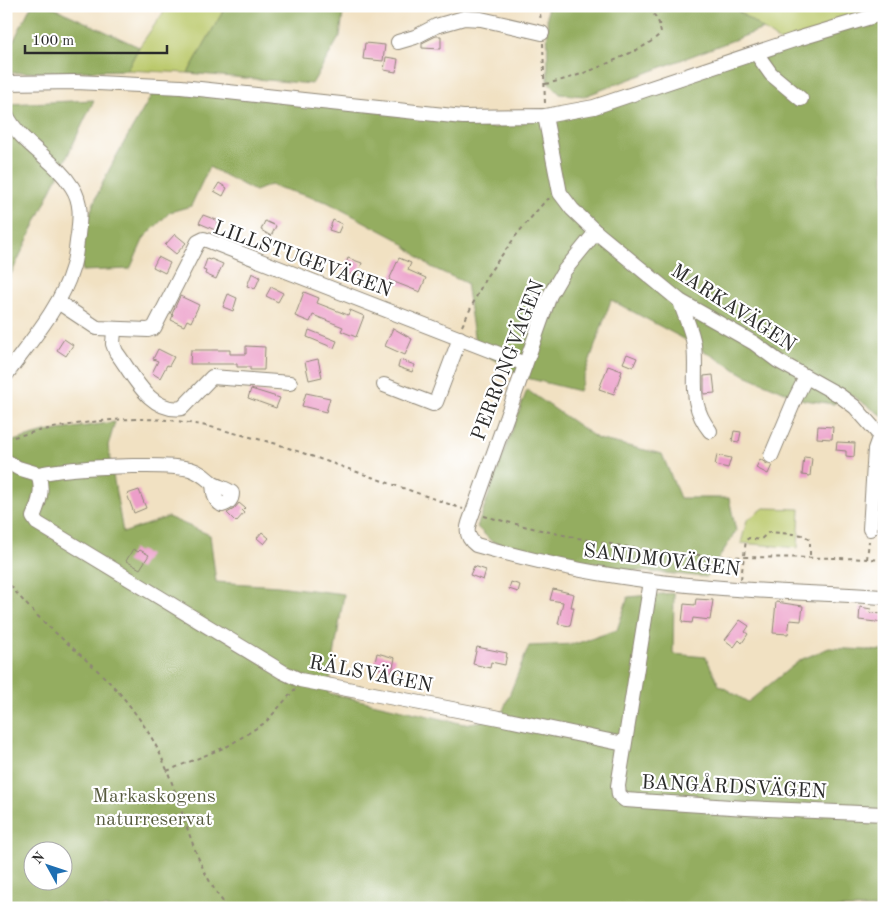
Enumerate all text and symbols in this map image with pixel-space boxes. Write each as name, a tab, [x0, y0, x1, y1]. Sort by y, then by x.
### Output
scale bar	[25, 22, 168, 54]
text: 100 m	[32, 34, 74, 49]
street label: LILLSTUGEVÄGEN	[210, 216, 395, 302]
street label: MARKAVÄGEN	[667, 259, 800, 356]
street label: PERRONGVÄGEN	[467, 277, 549, 444]
street label: SANDMOVÄGEN	[582, 539, 742, 581]
street label: RÄLSVÄGEN	[307, 651, 435, 697]
street label: BANGÅRDSVÄGEN	[641, 769, 827, 803]
park label: Markaskogens naturreservat	[92, 787, 216, 830]
north arrow	[22, 842, 72, 892]
text: N	[30, 849, 48, 867]

